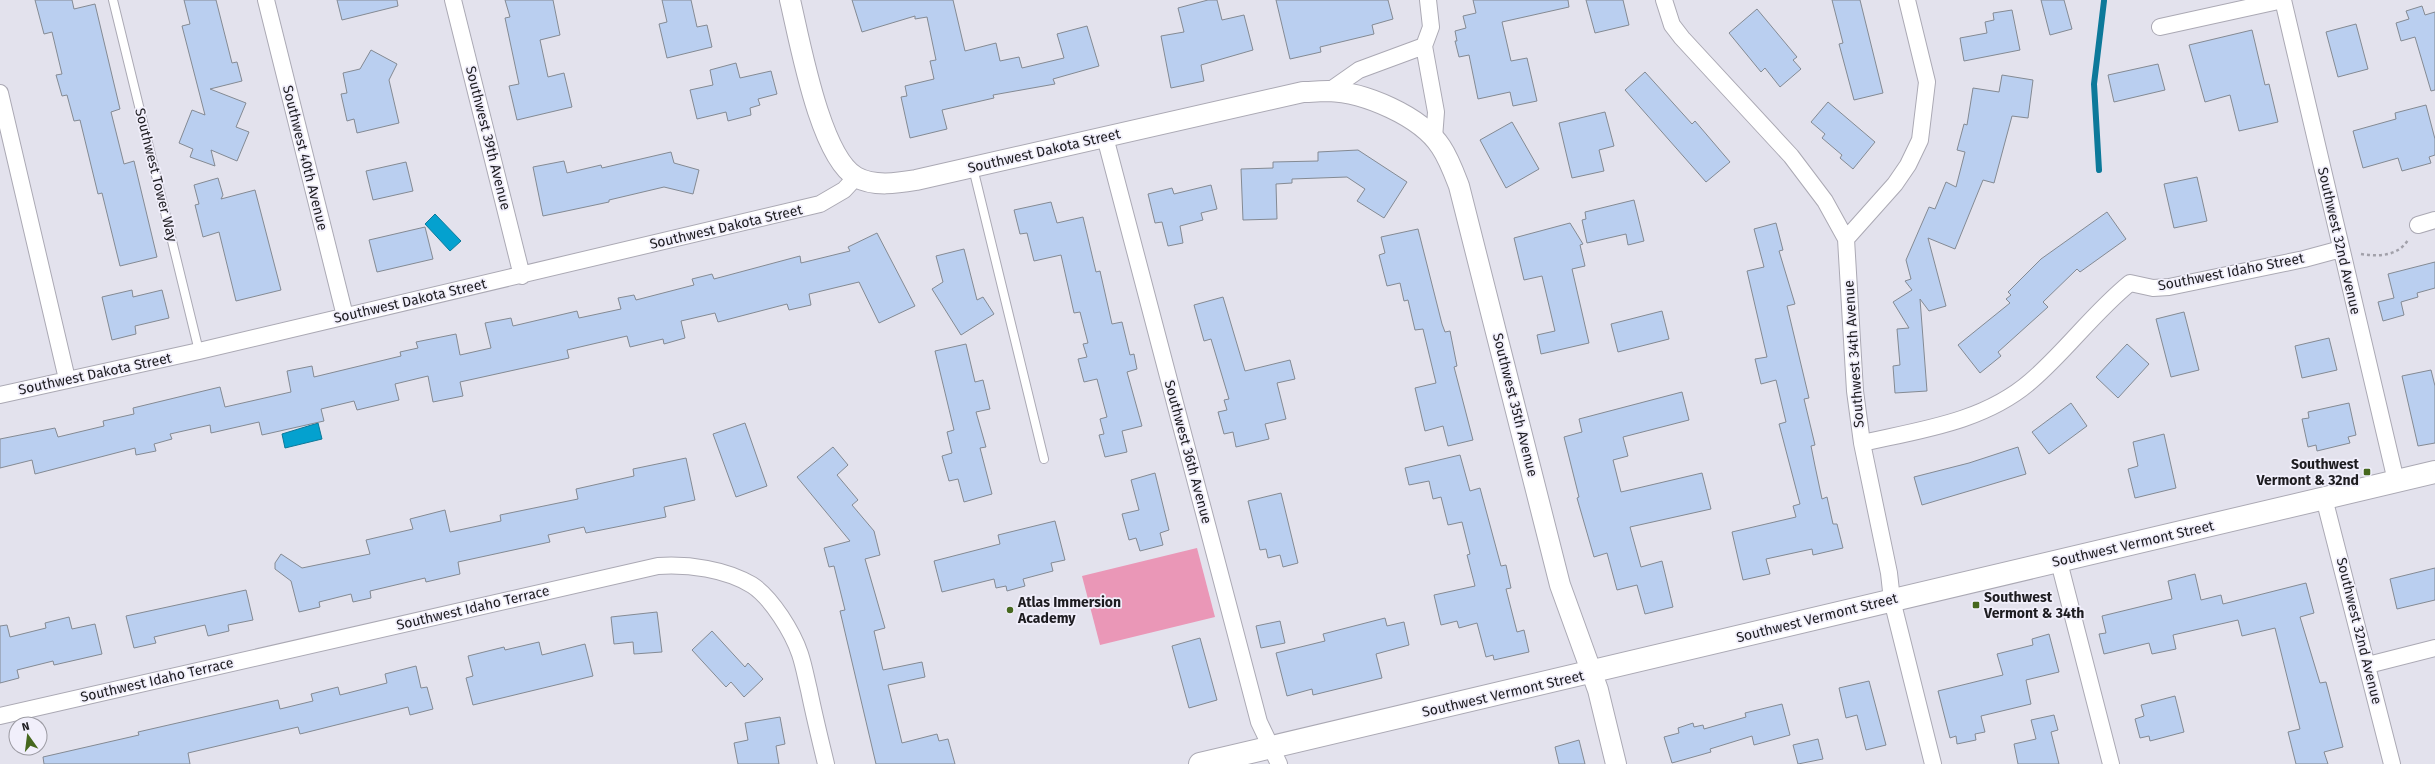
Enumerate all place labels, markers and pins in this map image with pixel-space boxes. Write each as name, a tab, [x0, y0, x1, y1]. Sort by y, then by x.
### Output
place label: Southwest Vermont & 32nd	[2255, 456, 2360, 489]
marker: Southwest Vermont & 32nd	[2362, 467, 2372, 477]
place label: Southwest Vermont & 34th	[1983, 589, 2084, 622]
place label: Atlas Immersion Academy	[1017, 594, 1121, 627]
marker: Southwest Vermont & 34th	[1971, 600, 1981, 610]
marker: Atlas Immersion Academy	[1005, 605, 1015, 615]

